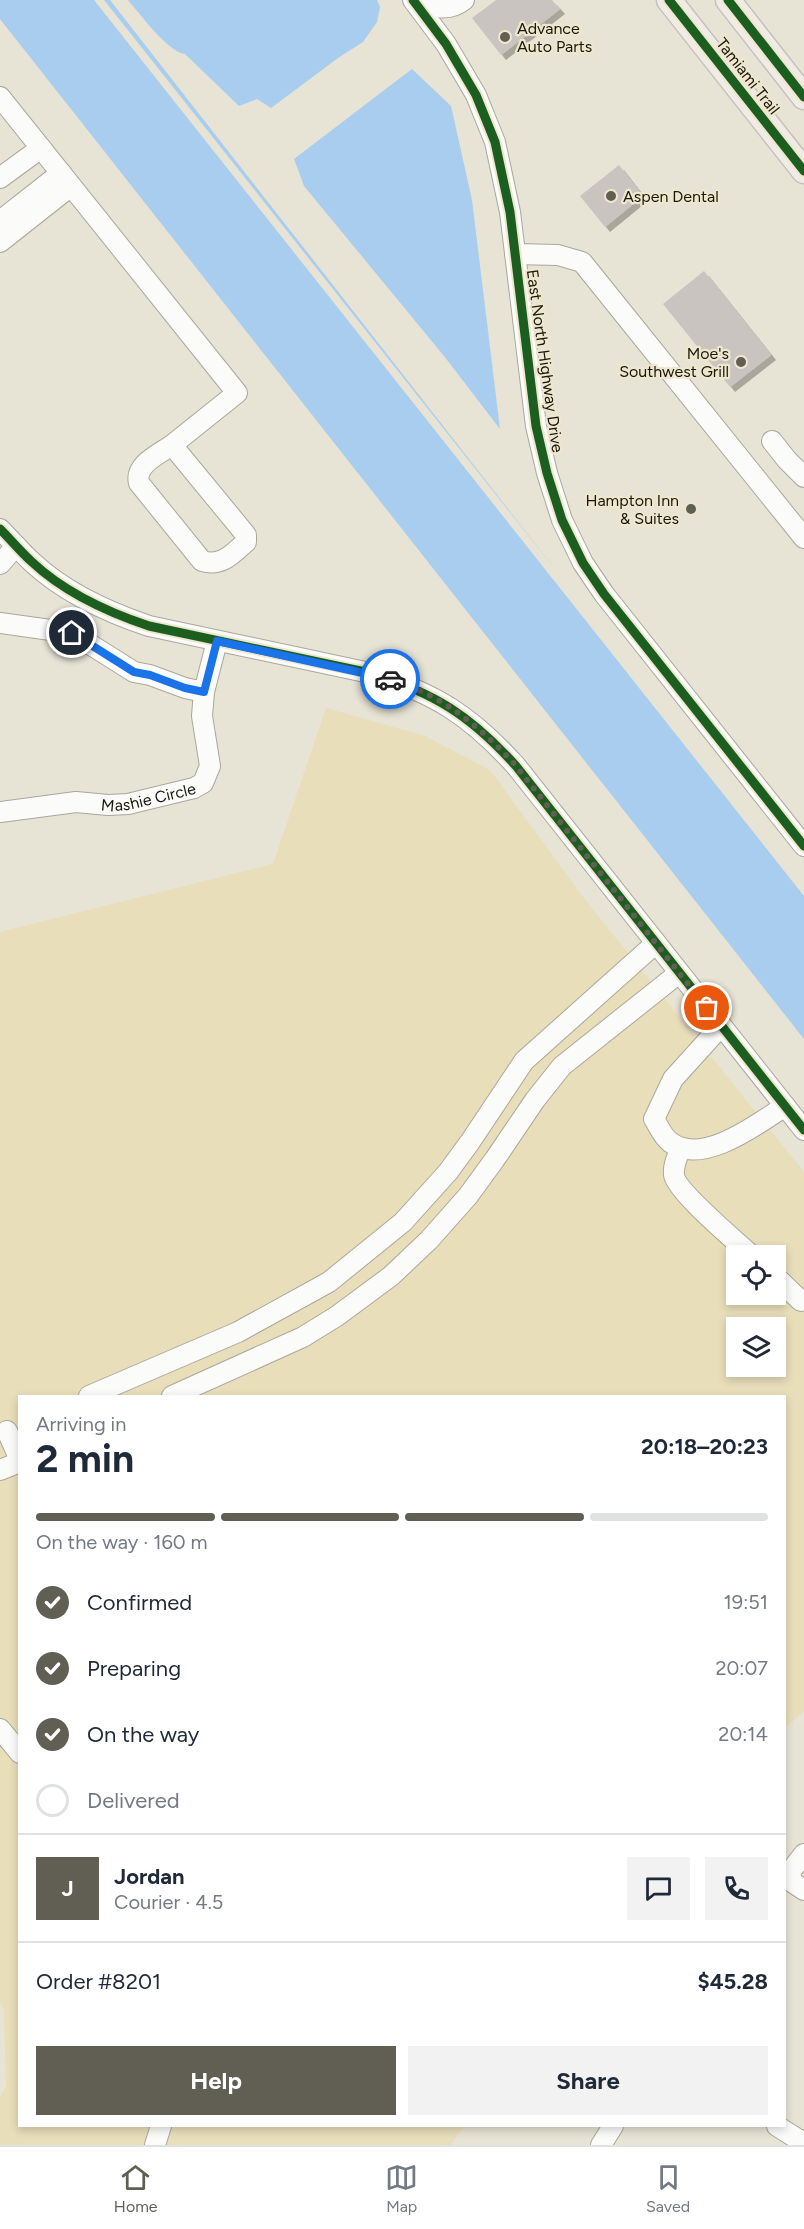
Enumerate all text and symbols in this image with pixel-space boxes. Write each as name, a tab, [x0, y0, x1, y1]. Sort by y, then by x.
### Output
place label: Advance Auto Parts	[517, 19, 592, 56]
marker: Advance Auto Parts	[498, 30, 512, 44]
street label: Tamiami Trail	[712, 34, 784, 118]
place label: Aspen Dental	[623, 187, 719, 206]
marker: Aspen Dental	[604, 189, 618, 203]
street label: East North Highway Drive	[523, 268, 567, 454]
place label: Moe's Southwest Grill	[619, 344, 729, 381]
marker: Moe's Southwest Grill	[734, 355, 748, 369]
place label: Hampton Inn & Suites	[585, 491, 679, 528]
marker: Hampton Inn & Suites	[684, 502, 698, 516]
pin	[46, 607, 97, 658]
icon: home	[55, 616, 88, 649]
courier	[360, 649, 420, 709]
icon: car	[374, 663, 407, 696]
street label: Mashie Circle	[100, 778, 198, 815]
pin	[681, 982, 732, 1033]
icon: bag	[690, 991, 723, 1024]
map controls	[726, 1245, 786, 1377]
button: locate	[726, 1245, 786, 1305]
button: layers	[726, 1317, 786, 1377]
text: Arriving in	[36, 1412, 126, 1436]
text: 20:18–20:23	[641, 1433, 768, 1460]
text: 2 min	[36, 1435, 134, 1482]
text: On the way · 160 m	[36, 1530, 208, 1554]
icon: check	[36, 1586, 69, 1619]
text: Confirmed	[87, 1589, 192, 1616]
text: 19:51	[724, 1590, 768, 1614]
icon: check	[36, 1652, 69, 1685]
text: Preparing	[87, 1655, 181, 1682]
text: 20:07	[715, 1656, 768, 1680]
icon: check	[36, 1718, 69, 1751]
text: On the way	[87, 1721, 199, 1748]
text: 20:14	[718, 1722, 768, 1746]
text: Delivered	[87, 1787, 180, 1814]
button: chat	[627, 1857, 690, 1920]
button: phone	[705, 1857, 768, 1920]
text: Jordan	[114, 1863, 185, 1890]
text: J	[61, 1875, 74, 1902]
text: Courier · 4.5	[114, 1890, 223, 1914]
text: Order #8201	[36, 1968, 161, 1995]
text: $45.28	[697, 1968, 768, 1995]
button: Help	[36, 2046, 396, 2115]
button: Share	[408, 2046, 768, 2115]
tab: Home	[114, 2161, 158, 2216]
tab: Map	[385, 2161, 418, 2216]
tab: Saved	[646, 2161, 690, 2216]

